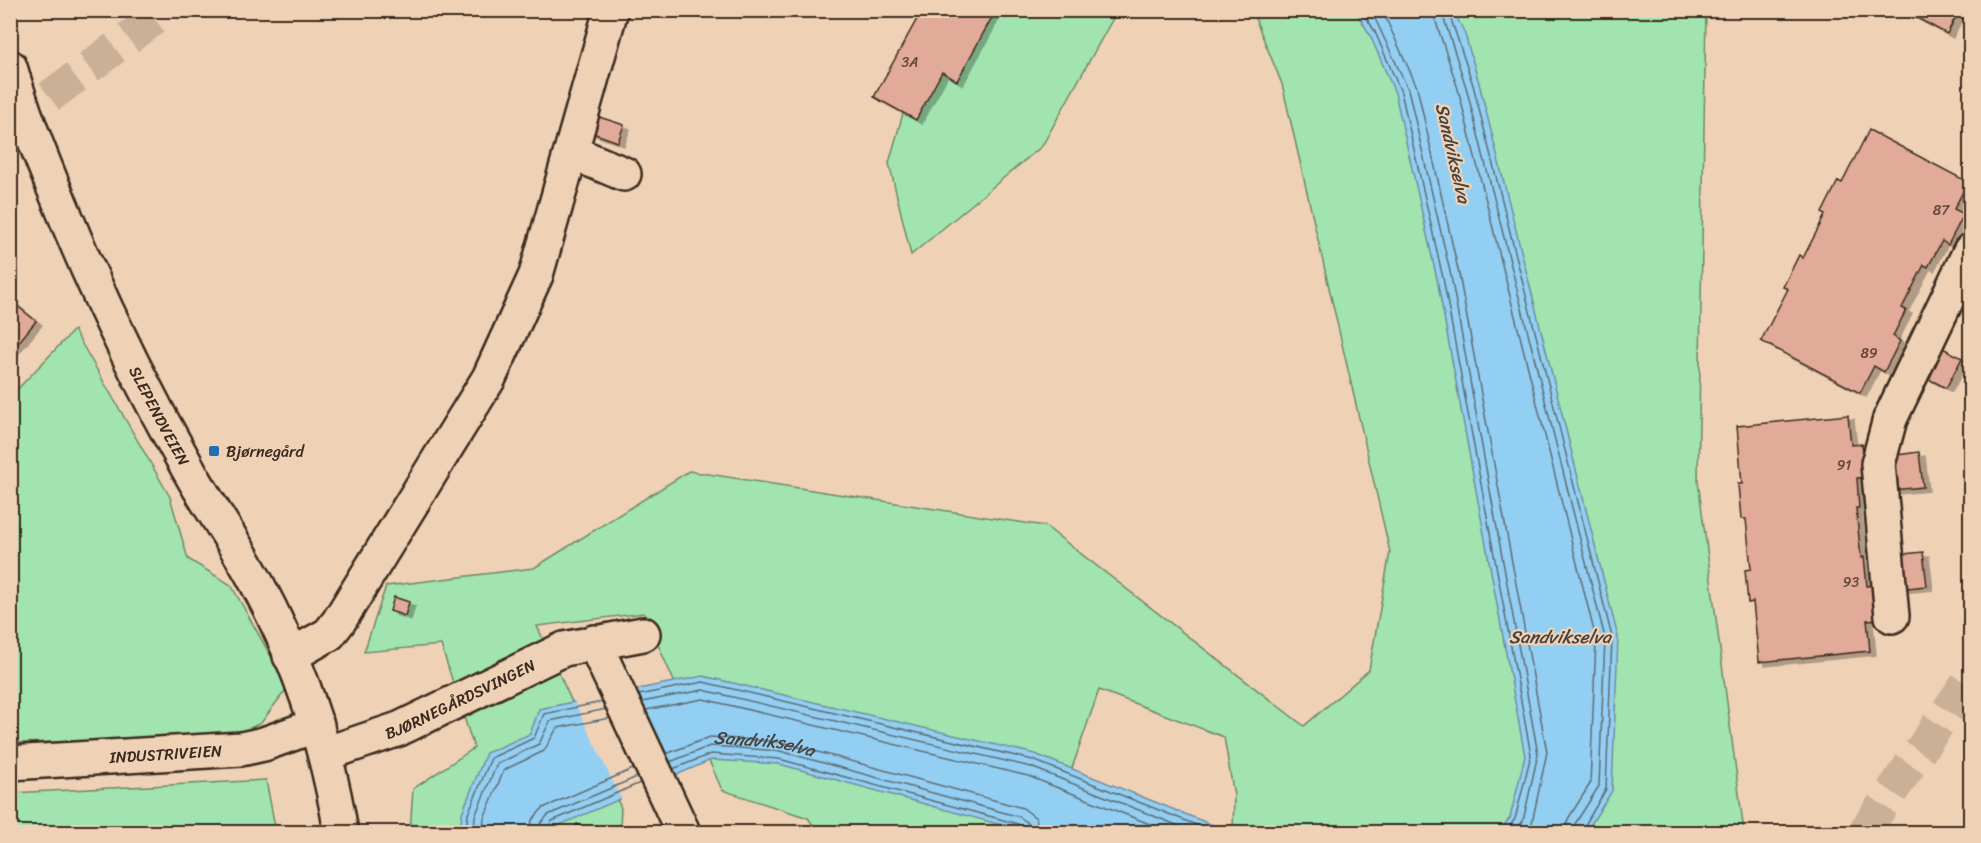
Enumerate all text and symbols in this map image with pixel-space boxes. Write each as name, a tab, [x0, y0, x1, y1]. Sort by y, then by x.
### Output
house number: 3A	[902, 50, 918, 75]
water label: Sandvikselva	[1426, 100, 1480, 208]
house number: 87	[1933, 198, 1950, 223]
house number: 89	[1860, 341, 1878, 366]
street label: SLEPENDVEIEN	[121, 361, 198, 471]
place label: Bjørnegård	[226, 437, 306, 466]
marker: Bjørnegård	[207, 444, 221, 458]
house number: 91	[1837, 453, 1851, 478]
house number: 93	[1843, 570, 1859, 595]
water label: Sandvikselva	[1509, 621, 1613, 653]
street label: BJØRNEGÅRDSVINGEN	[381, 651, 541, 748]
water label: Sandvikselva	[713, 721, 821, 767]
street label: INDUSTRIVEIEN	[108, 736, 223, 772]

